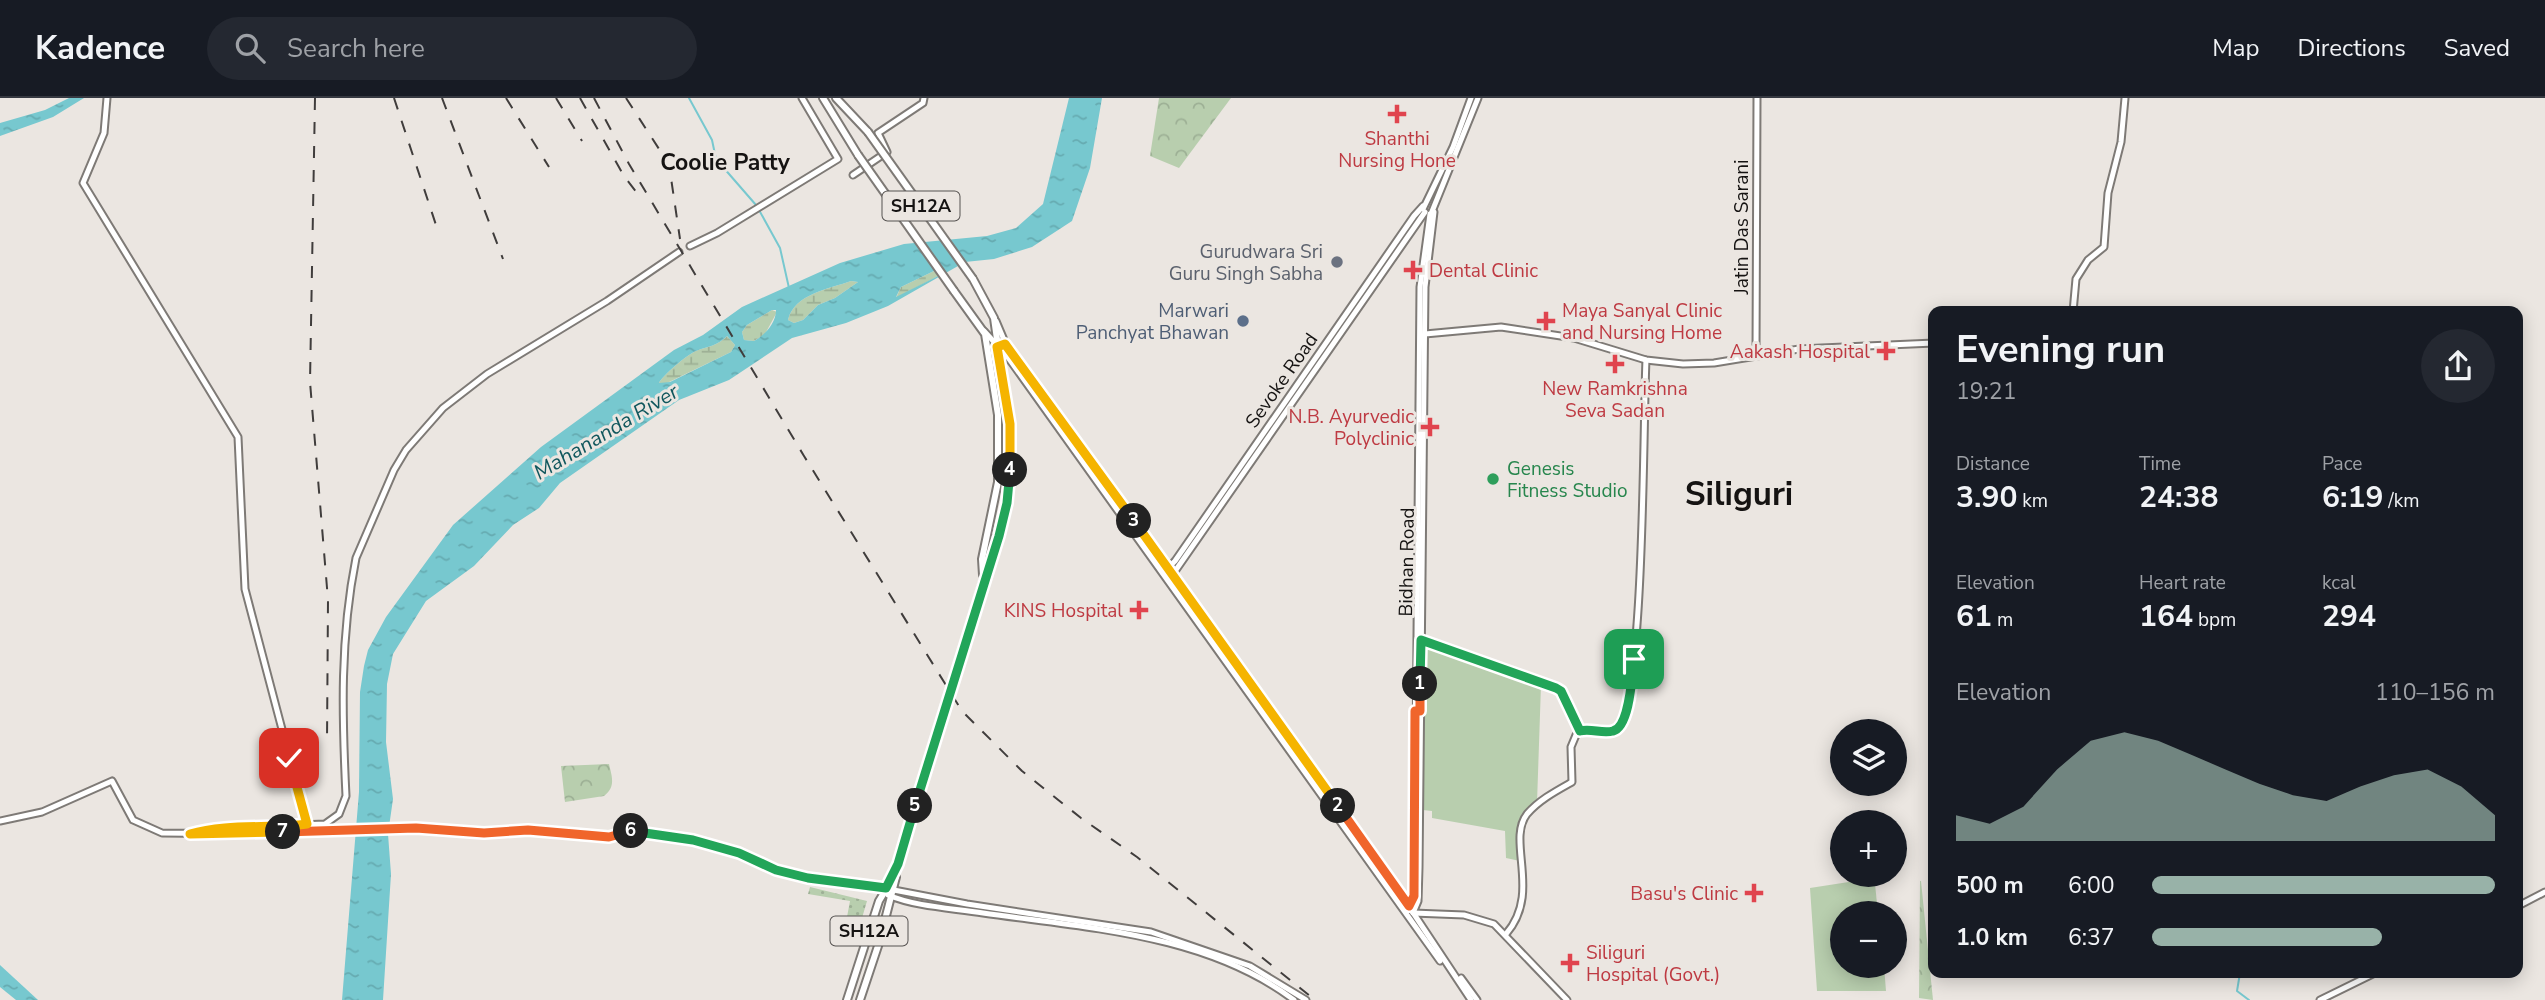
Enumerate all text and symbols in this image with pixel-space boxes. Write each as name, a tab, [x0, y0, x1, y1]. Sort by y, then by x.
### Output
search box	[207, 17, 697, 80]
text: Kadence	[35, 26, 165, 71]
icon: search	[231, 29, 269, 67]
text: Search here	[287, 31, 425, 66]
text: Map	[2212, 32, 2259, 64]
text: Directions	[2297, 32, 2406, 64]
text: Saved	[2444, 32, 2510, 64]
marker: Shanthi Nursing Hone	[1387, 104, 1407, 124]
place label: Shanthi Nursing Hone	[1338, 126, 1456, 174]
district label: Coolie Patty	[660, 147, 791, 178]
street label: Jatin Das Sarani	[1729, 160, 1755, 295]
road number: SH12A	[883, 192, 960, 220]
place label: Gurudwara Sri Guru Singh Sabha	[1169, 239, 1323, 287]
marker: Gurudwara Sri Guru Singh Sabha	[1329, 254, 1345, 270]
place label: Dental Clinic	[1429, 258, 1538, 284]
marker: Dental Clinic	[1403, 260, 1423, 280]
place label: Marwari Panchyat Bhawan	[1076, 298, 1229, 346]
place label: Maya Sanyal Clinic and Nursing Home	[1562, 298, 1722, 346]
marker: Maya Sanyal Clinic and Nursing Home	[1536, 311, 1556, 331]
marker: Marwari Panchyat Bhawan	[1235, 313, 1251, 329]
text: Evening run	[1956, 324, 2165, 375]
street label: Sevoke Road	[1240, 328, 1324, 433]
button: share	[2421, 329, 2495, 403]
place label: Aakash Hospital	[1730, 339, 1870, 365]
marker: Aakash Hospital	[1876, 341, 1896, 361]
marker: New Ramkrishna Seva Sadan	[1605, 354, 1625, 374]
place label: New Ramkrishna Seva Sadan	[1542, 376, 1688, 424]
text: 19:21	[1956, 376, 2016, 407]
water label: Mahananda River	[528, 377, 684, 486]
place label: N.B. Ayurvedic Polyclinic	[1289, 404, 1414, 452]
marker: N.B. Ayurvedic Polyclinic	[1420, 417, 1440, 437]
text: Distance	[1956, 451, 2030, 477]
text: Time	[2139, 451, 2181, 477]
text: Pace	[2322, 451, 2362, 477]
pin: 4	[992, 452, 1028, 488]
text: 4	[1004, 456, 1015, 482]
place label: Genesis Fitness Studio	[1507, 456, 1628, 504]
marker: Genesis Fitness Studio	[1485, 471, 1501, 487]
district label: Siliguri	[1685, 472, 1793, 517]
text: 3.90	[1956, 477, 2017, 518]
text: 24:38	[2139, 477, 2218, 518]
text: 6:19	[2322, 477, 2383, 518]
text: km	[2017, 488, 2048, 514]
text: /km	[2383, 488, 2419, 514]
pin: 3	[1116, 504, 1152, 538]
text: 3	[1128, 507, 1139, 533]
street label: Bidhan Road	[1393, 507, 1421, 617]
text: Elevation	[1956, 570, 2035, 596]
text: Heart rate	[2139, 570, 2226, 596]
text: kcal	[2322, 570, 2356, 596]
text: 61	[1956, 596, 1992, 637]
text: 164	[2139, 596, 2193, 637]
text: 294	[2322, 596, 2376, 637]
place label: KINS Hospital	[1004, 598, 1123, 624]
marker: KINS Hospital	[1129, 600, 1149, 620]
text: m	[1992, 607, 2013, 633]
text: bpm	[2193, 607, 2236, 633]
pin	[1604, 629, 1664, 689]
icon: arrive	[1615, 640, 1653, 678]
pin: 1	[1402, 666, 1438, 702]
text: 1	[1414, 670, 1425, 696]
text: Elevation	[1956, 677, 2051, 708]
text: 110–156 m	[2375, 677, 2495, 708]
map controls	[1830, 719, 1907, 978]
button: layers	[1830, 719, 1907, 796]
pin	[259, 728, 319, 788]
icon: check	[270, 739, 308, 777]
pin: 5	[898, 788, 932, 824]
pin: 2	[1320, 788, 1356, 824]
text: 5	[909, 792, 920, 818]
text: 2	[1332, 792, 1343, 818]
button: +	[1830, 810, 1907, 887]
pin: 7	[266, 814, 300, 850]
pin: 6	[614, 814, 648, 848]
text: 6	[625, 817, 636, 843]
text: 7	[277, 818, 288, 844]
text: 500 m	[1956, 870, 2024, 901]
text: 6:00	[2068, 870, 2115, 901]
place label: Basu's Clinic	[1630, 881, 1738, 907]
marker: Basu's Clinic	[1744, 883, 1764, 903]
button: −	[1830, 901, 1907, 978]
road number: SH12A	[830, 916, 908, 946]
text: 1.0 km	[1956, 922, 2028, 953]
text: 6:37	[2068, 922, 2115, 953]
place label: Siliguri Hospital (Govt.)	[1586, 940, 1720, 988]
marker: Siliguri Hospital (Govt.)	[1560, 953, 1580, 973]

